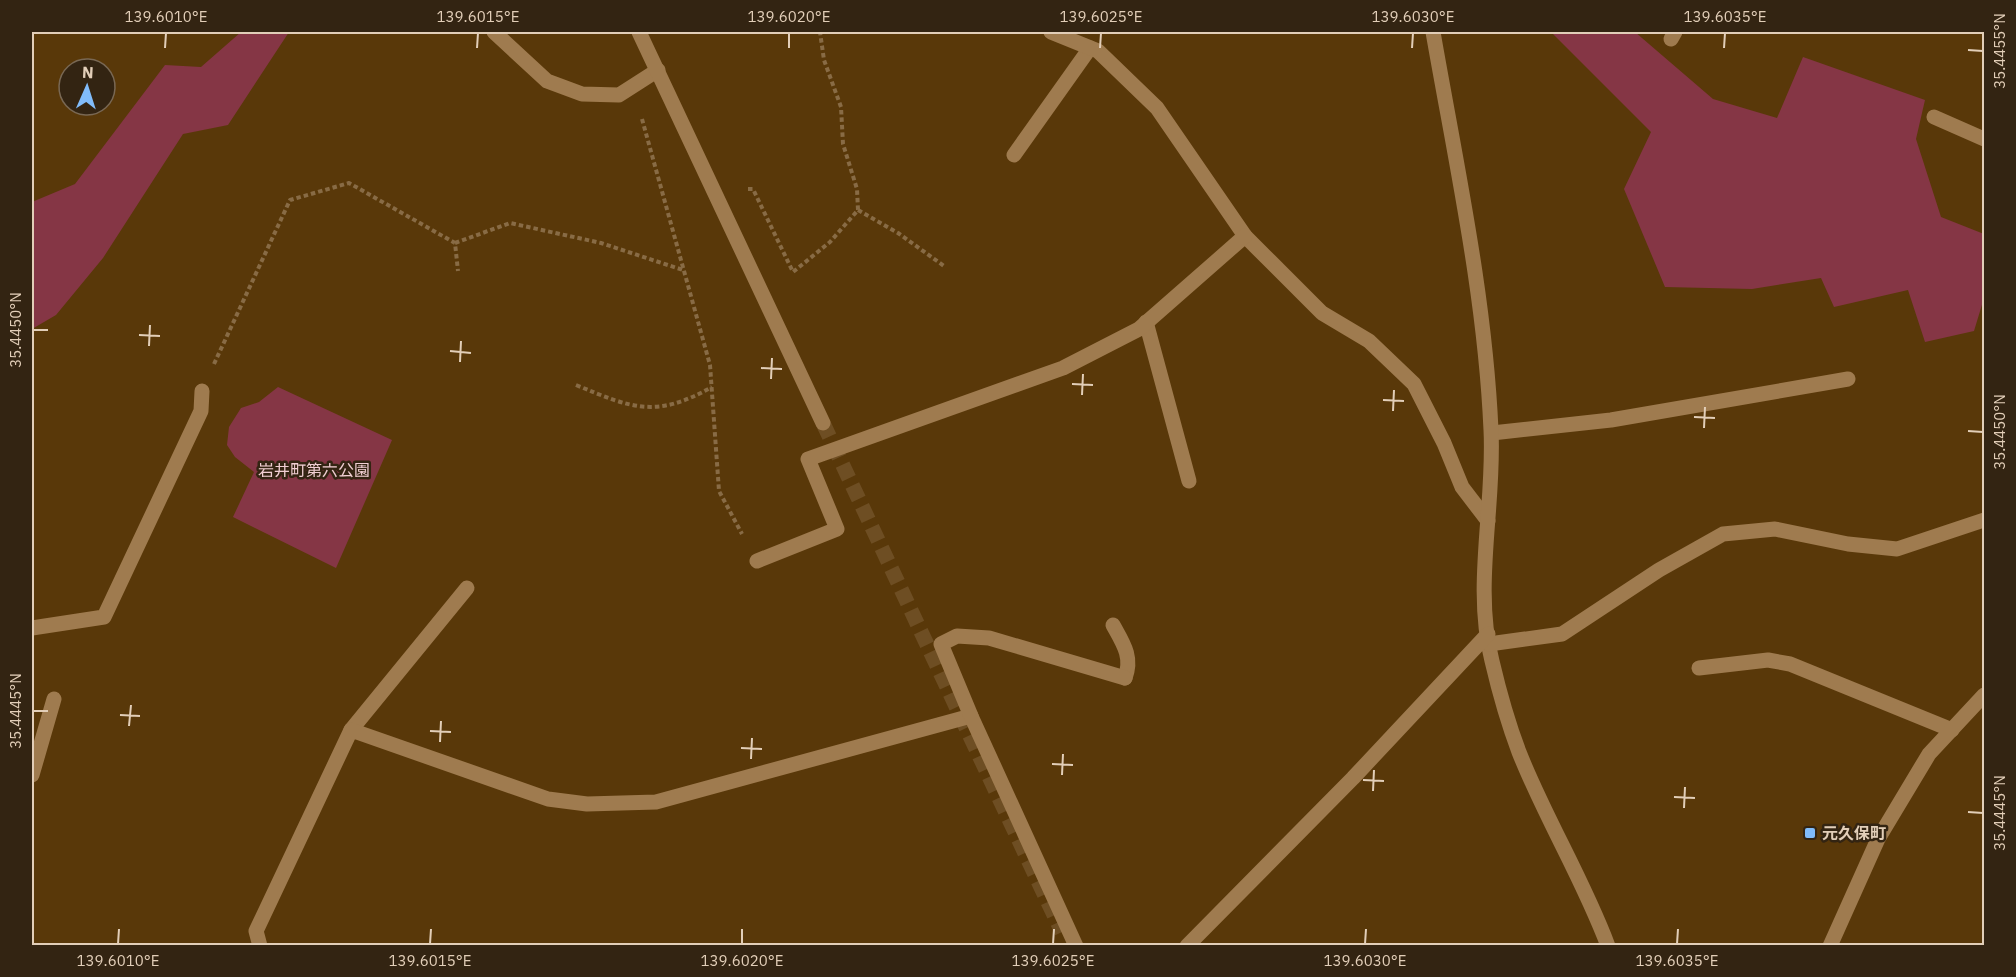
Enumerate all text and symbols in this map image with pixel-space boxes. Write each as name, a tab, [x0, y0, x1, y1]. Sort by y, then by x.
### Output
text: 139.6010°E	[125, 7, 207, 26]
text: 139.6015°E	[437, 7, 519, 26]
text: 139.6020°E	[748, 7, 830, 26]
text: 139.6025°E	[1060, 7, 1142, 26]
text: 139.6030°E	[1372, 7, 1454, 26]
text: 139.6035°E	[1684, 7, 1766, 26]
text: 35.4455°N	[1990, 13, 2009, 89]
north arrow	[57, 57, 117, 117]
text: N	[81, 62, 94, 82]
text: 35.4450°N	[6, 292, 25, 368]
text: 35.4450°N	[1990, 394, 2009, 470]
park label: 岩井町第六公園	[258, 460, 370, 480]
text: 35.4445°N	[6, 673, 25, 749]
text: 35.4445°N	[1990, 775, 2009, 851]
place label: 元久保町	[1822, 823, 1886, 843]
marker: 元久保町	[1803, 826, 1817, 840]
text: 139.6010°E	[77, 951, 159, 970]
text: 139.6015°E	[389, 951, 471, 970]
text: 139.6020°E	[701, 951, 783, 970]
text: 139.6025°E	[1012, 951, 1094, 970]
text: 139.6030°E	[1324, 951, 1406, 970]
text: 139.6035°E	[1636, 951, 1718, 970]

